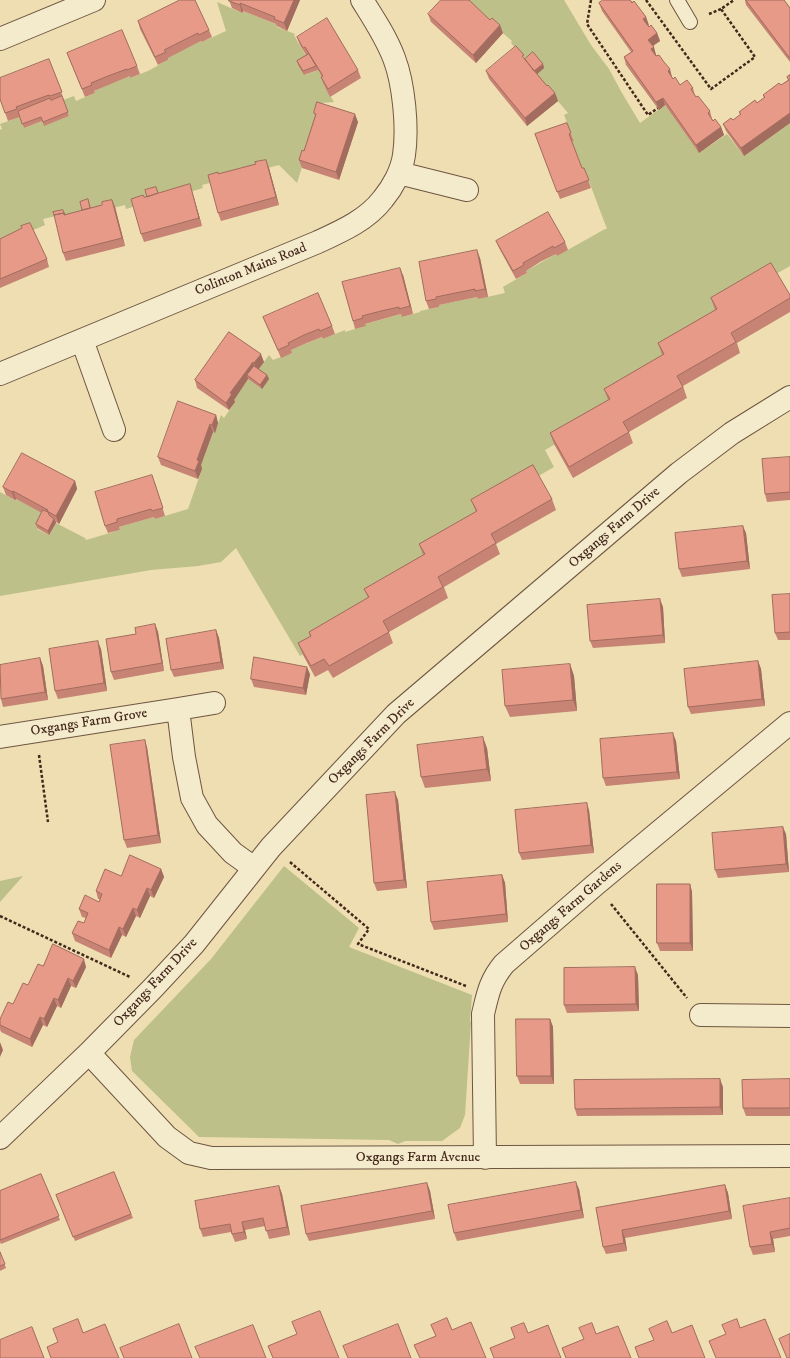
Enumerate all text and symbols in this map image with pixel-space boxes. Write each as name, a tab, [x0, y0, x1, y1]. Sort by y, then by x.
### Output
street label: Colinton Mains Road	[193, 240, 309, 300]
street label: Oxgangs Farm Drive	[566, 484, 664, 572]
street label: Oxgangs Farm Drive	[325, 695, 419, 789]
street label: Oxgangs Farm Grove	[29, 705, 149, 741]
street label: Oxgangs Farm Gardens	[516, 858, 626, 956]
street label: Oxgangs Farm Drive	[111, 935, 201, 1031]
street label: Oxgangs Farm Avenue	[356, 1150, 480, 1166]

